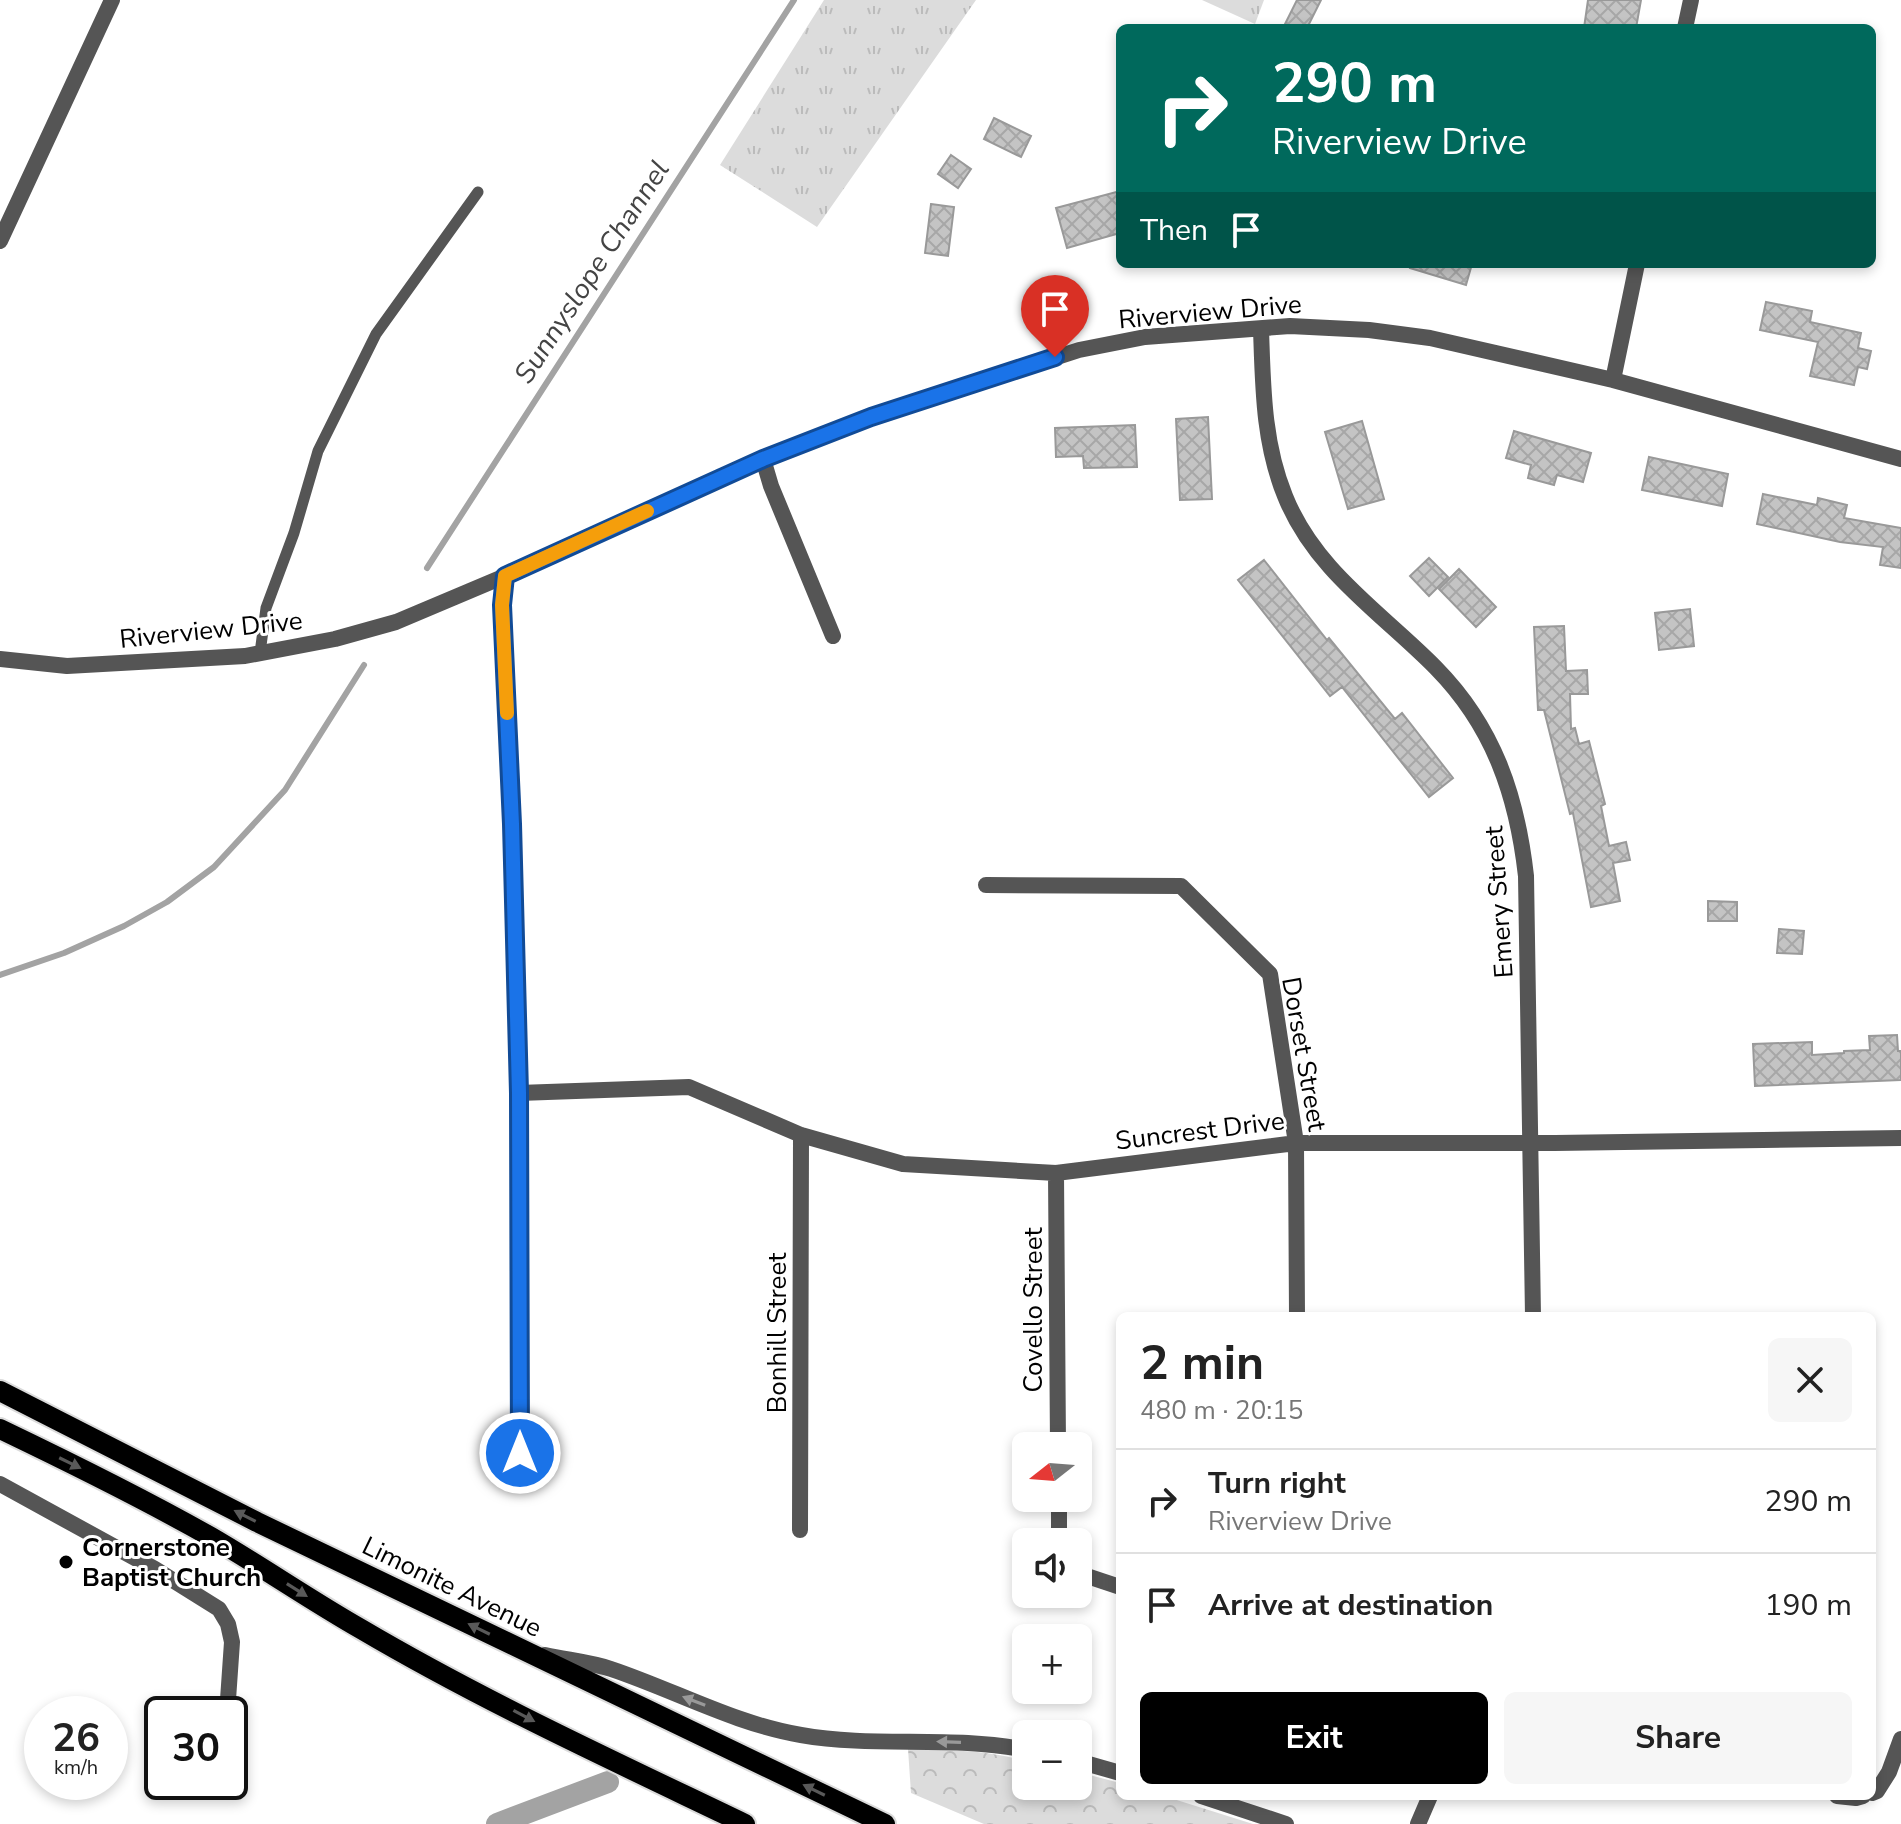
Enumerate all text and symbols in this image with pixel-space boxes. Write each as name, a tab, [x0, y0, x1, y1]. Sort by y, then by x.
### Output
text: 290 m	[1272, 45, 1437, 122]
icon: right	[1140, 56, 1244, 160]
text: Riverview Drive	[1272, 118, 1527, 167]
water label: Sunnyslope Channel	[506, 153, 678, 391]
icon: arrive	[1224, 208, 1268, 252]
text: Then	[1140, 210, 1208, 251]
pin	[1021, 275, 1089, 357]
icon: arrive	[1033, 287, 1077, 331]
street label: Riverview Drive	[1117, 287, 1303, 337]
street label: Riverview Drive	[118, 603, 304, 657]
street label: Emery Street	[1476, 824, 1522, 979]
street label: Dorset Street	[1273, 974, 1335, 1135]
street label: Suncrest Drive	[1113, 1103, 1287, 1159]
street label: Covello Street	[1016, 1226, 1051, 1393]
street label: Bonhill Street	[760, 1252, 795, 1413]
text: 2 min	[1140, 1330, 1264, 1396]
button: close	[1768, 1338, 1852, 1422]
text: 480 m · 20:15	[1140, 1393, 1303, 1428]
position arrow	[478, 1411, 562, 1495]
north arrow	[1012, 1432, 1092, 1512]
map controls	[1012, 1432, 1092, 1800]
one-way arrow	[59, 1456, 82, 1470]
text: Turn right	[1208, 1463, 1346, 1504]
icon: right	[1140, 1479, 1184, 1523]
text: 290 m	[1765, 1481, 1852, 1522]
text: Riverview Drive	[1208, 1504, 1392, 1539]
one-way arrow	[234, 1509, 257, 1522]
street label: Limonite Avenue	[356, 1528, 548, 1646]
button: sound	[1012, 1528, 1092, 1608]
place label: Cornerstone Baptist Church	[82, 1530, 261, 1595]
marker: Cornerstone Baptist Church	[57, 1553, 75, 1571]
one-way arrow	[286, 1583, 308, 1597]
icon: arrive	[1140, 1583, 1184, 1627]
text: Arrive at destination	[1208, 1585, 1493, 1626]
text: 190 m	[1765, 1585, 1852, 1626]
one-way arrow	[468, 1622, 491, 1636]
button: +	[1012, 1624, 1092, 1704]
button: Exit	[1140, 1692, 1488, 1784]
button: Share	[1504, 1692, 1852, 1784]
one-way arrow	[682, 1694, 706, 1707]
speed limit sign: 30	[144, 1696, 248, 1800]
one-way arrow	[512, 1710, 535, 1723]
text: 26	[52, 1711, 100, 1765]
button: −	[1012, 1720, 1092, 1800]
one-way arrow	[936, 1735, 961, 1748]
text: km/h	[54, 1754, 98, 1781]
one-way arrow	[803, 1783, 826, 1797]

